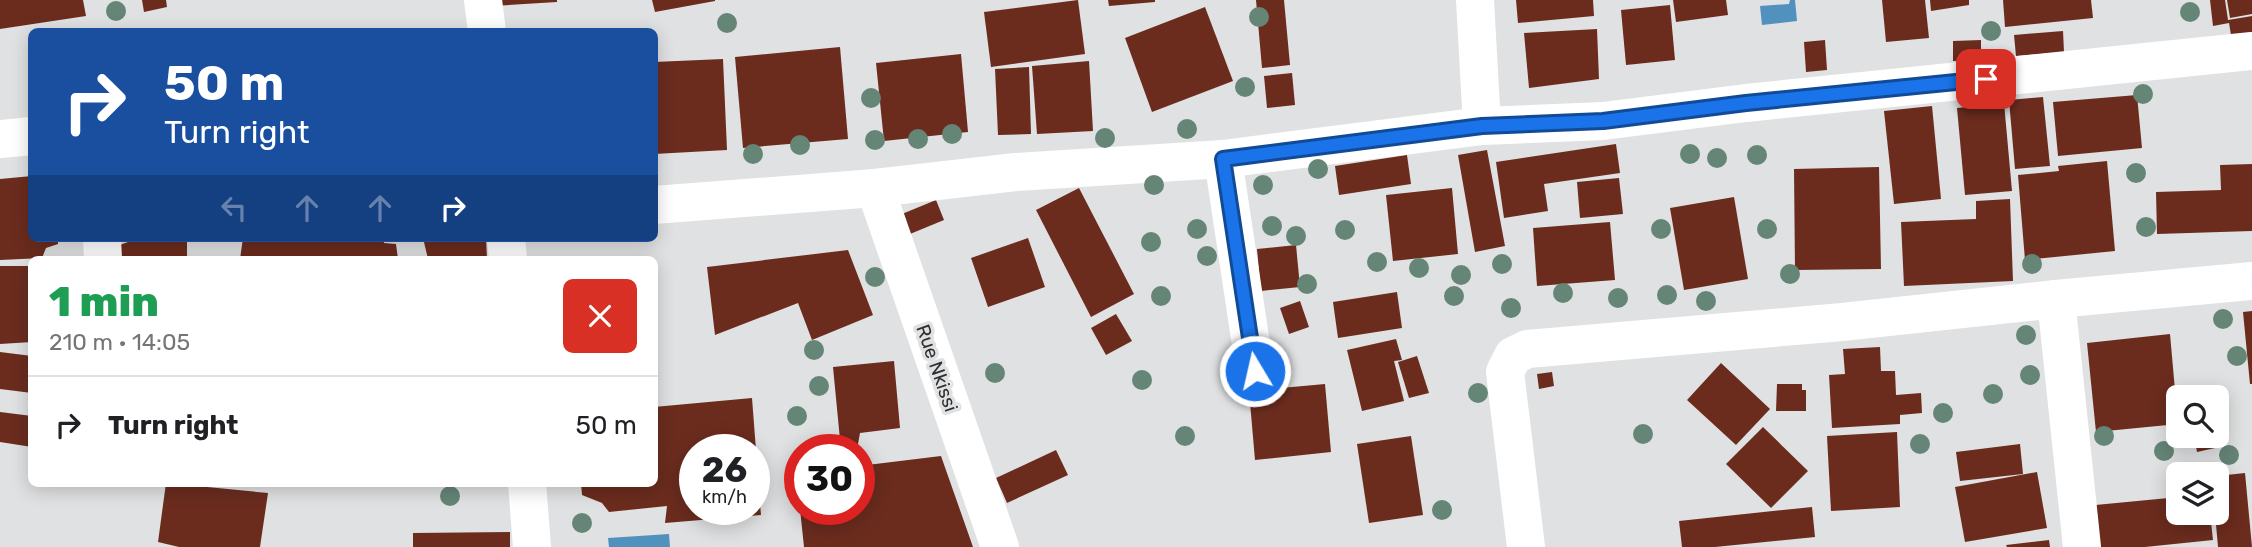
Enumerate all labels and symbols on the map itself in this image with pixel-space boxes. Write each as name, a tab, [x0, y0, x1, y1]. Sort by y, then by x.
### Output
pin	[1956, 49, 2016, 109]
street label: Rue Nkissi	[911, 321, 963, 415]
position arrow	[1218, 334, 1292, 408]
speed limit sign: 30	[784, 434, 875, 525]

